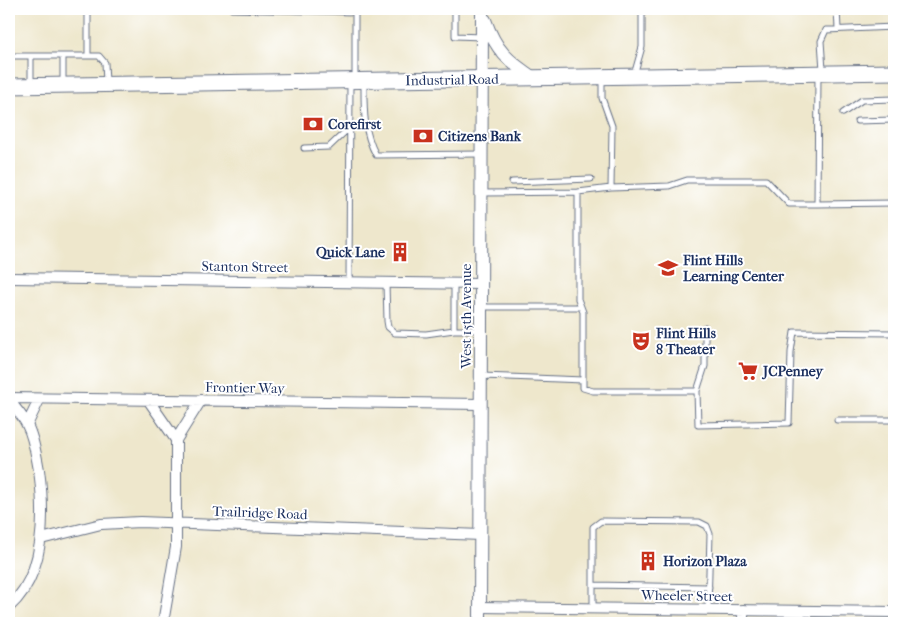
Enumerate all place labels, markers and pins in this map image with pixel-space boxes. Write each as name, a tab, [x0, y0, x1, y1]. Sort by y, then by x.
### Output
bank icon: Corefirst	[302, 113, 324, 135]
place label: Corefirst	[328, 116, 382, 133]
bank icon: Citizens Bank	[412, 125, 434, 147]
place label: Citizens Bank	[438, 128, 522, 145]
building icon: Quick Lane	[389, 241, 411, 263]
place label: Quick Lane	[316, 244, 385, 261]
place label: Flint Hills Learning Center	[682, 252, 785, 285]
school or university icon: Flint Hills Learning Center	[657, 257, 679, 279]
place label: Flint Hills 8 Theater	[655, 325, 717, 358]
theatre icon: Flint Hills 8 Theater	[630, 330, 652, 352]
supermarket icon: JCPenney	[737, 360, 759, 382]
place label: JCPenney	[761, 363, 825, 380]
building icon: Horizon Plaza	[637, 550, 659, 572]
place label: Horizon Plaza	[663, 553, 747, 570]

